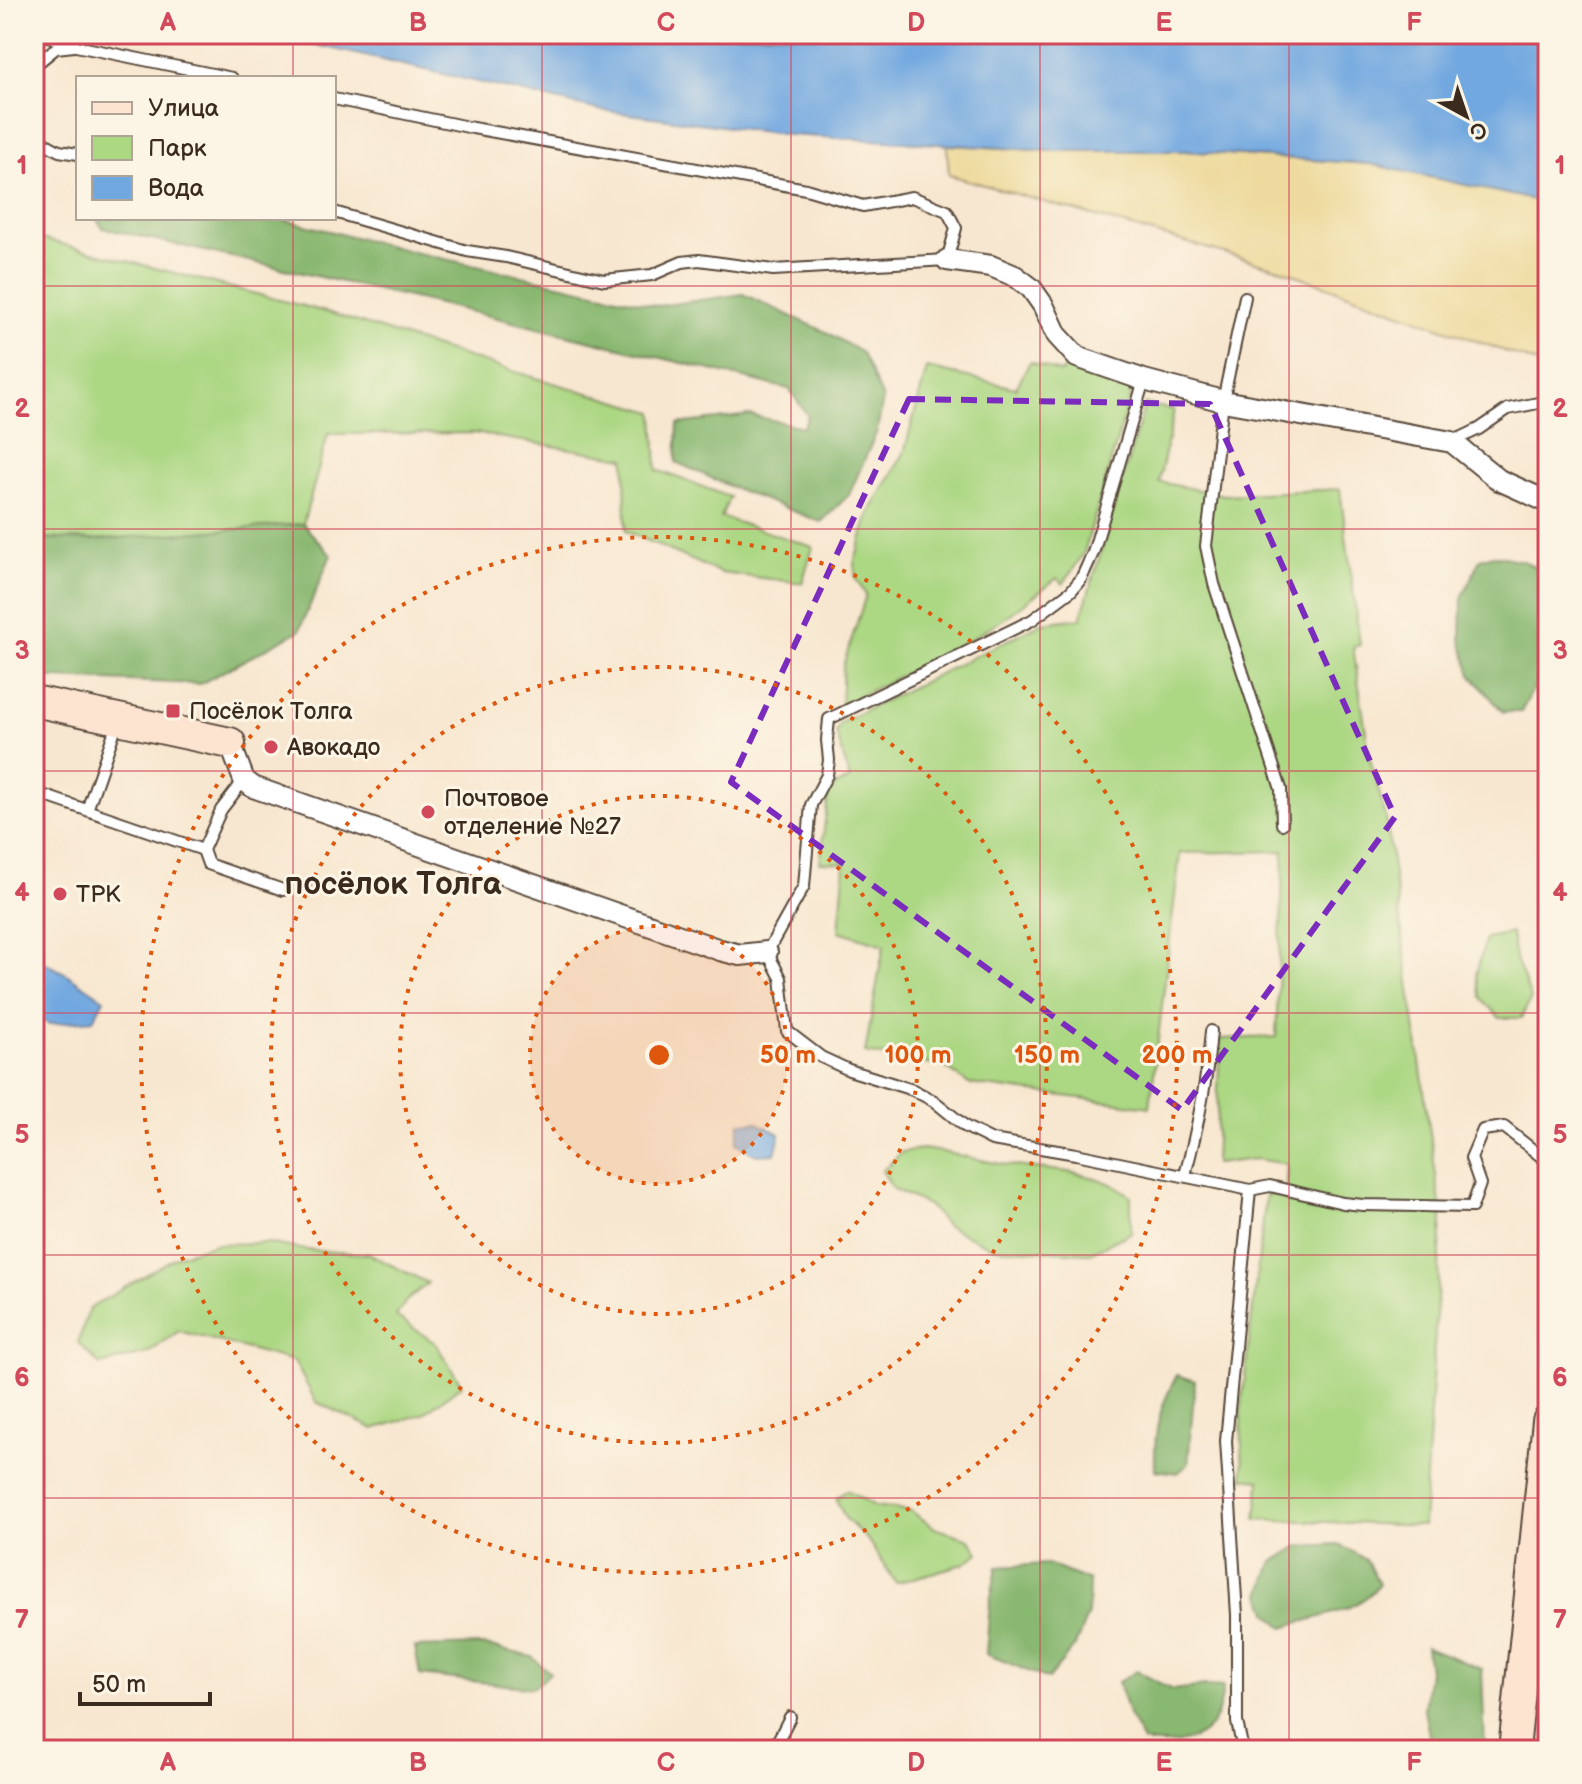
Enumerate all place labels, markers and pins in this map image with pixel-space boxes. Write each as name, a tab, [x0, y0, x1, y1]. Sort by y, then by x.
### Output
place label: Посёлок Толга	[189, 697, 353, 726]
marker: Посёлок Толга	[164, 702, 182, 720]
place label: Авокадо	[286, 733, 380, 762]
marker: Авокадо	[262, 738, 280, 756]
place label: Почтовое отделение №27	[444, 784, 621, 841]
marker: Почтовое отделение №27	[419, 803, 437, 821]
place label: ТРК	[76, 880, 121, 909]
marker: ТРК	[51, 885, 69, 903]
centre of rings	[645, 1041, 673, 1069]

